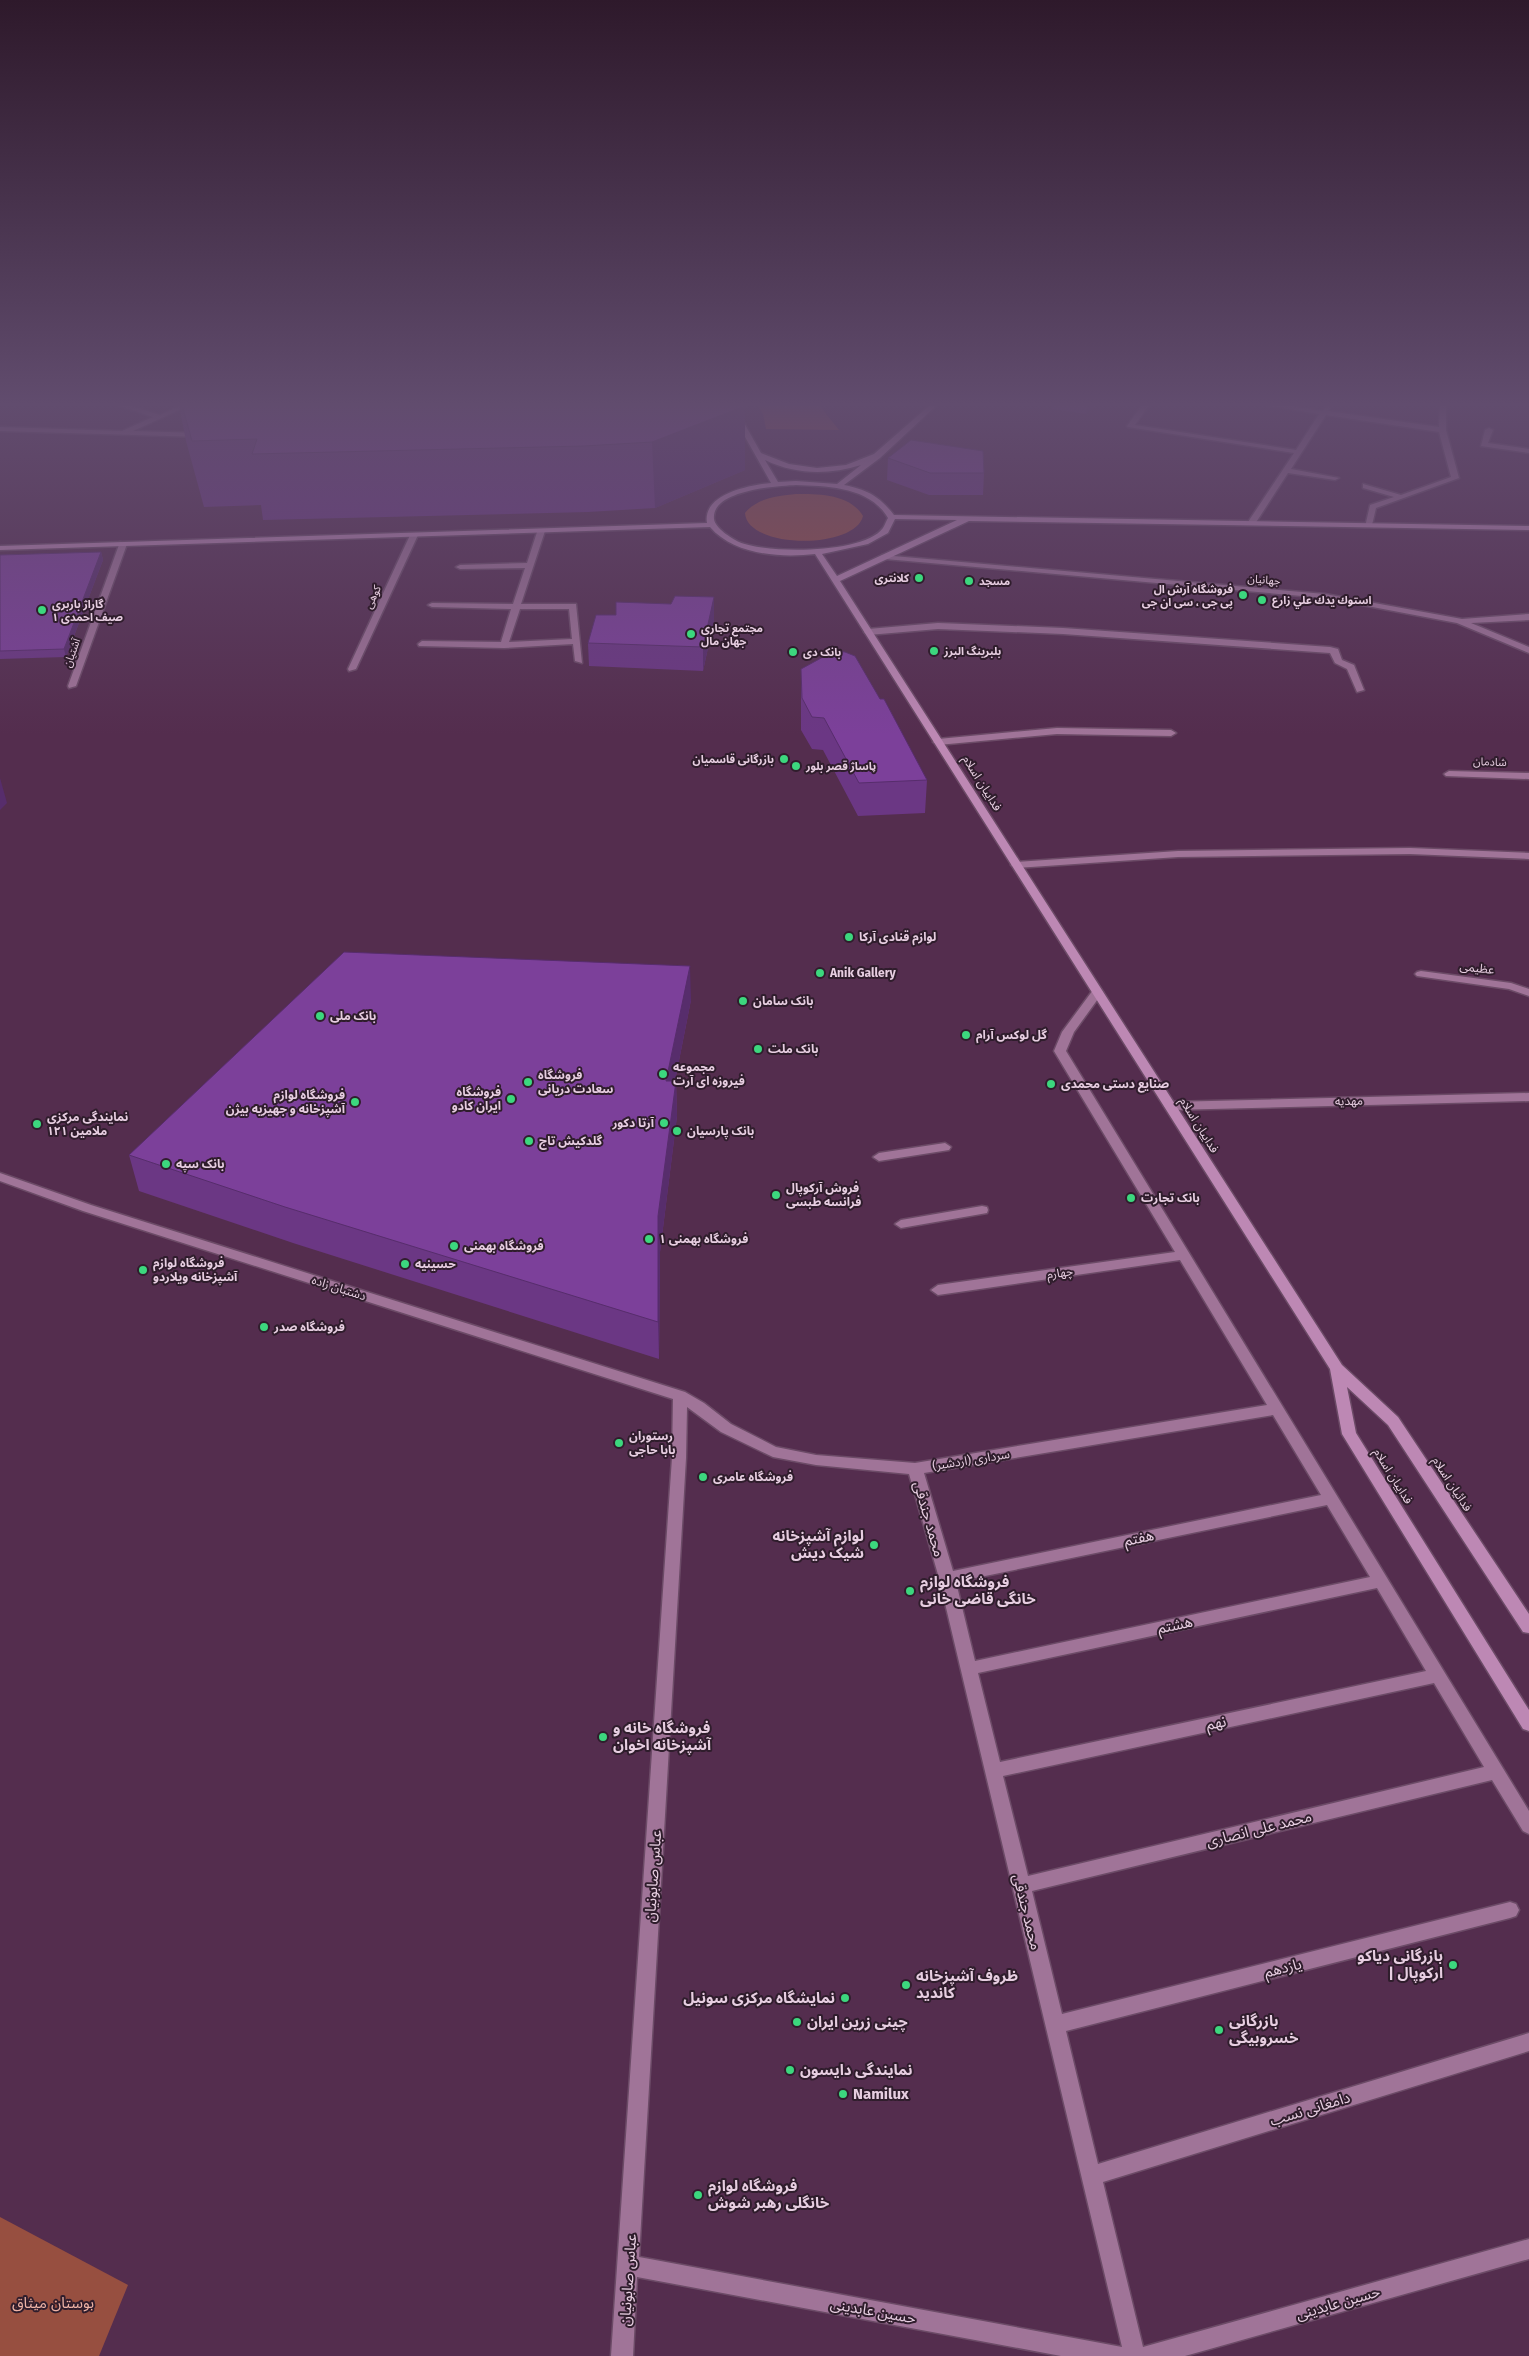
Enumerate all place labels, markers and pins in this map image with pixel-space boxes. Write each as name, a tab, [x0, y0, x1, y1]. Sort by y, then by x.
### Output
place label: کلانتری	[875, 572, 910, 585]
marker: کلانتری	[913, 572, 925, 584]
marker: مسجد	[963, 575, 975, 587]
place label: مسجد	[979, 575, 1010, 588]
place label: فروشگاه آرش ال پی جی ، سی ان جی	[1142, 583, 1233, 609]
marker: فروشگاه آرش ال پی جی ، سی ان جی	[1237, 589, 1249, 601]
marker: استوك يدك علي زارع	[1256, 594, 1268, 606]
place label: استوك يدك علي زارع	[1272, 594, 1372, 609]
place label: گاراژ باربری صیف احمدی ۱	[52, 598, 123, 624]
marker: گاراژ باربری صیف احمدی ۱	[36, 604, 48, 616]
place label: مجتمع تجاری جهان مال	[701, 622, 763, 648]
marker: مجتمع تجاری جهان مال	[685, 628, 697, 640]
marker: بلبرینگ البرز	[928, 645, 940, 657]
place label: بلبرینگ البرز	[943, 645, 1001, 658]
marker: بانک دی	[787, 646, 799, 658]
place label: بانک دی	[803, 646, 841, 659]
place label: بازرگانی قاسمیان	[693, 753, 774, 766]
marker: بازرگانی قاسمیان	[778, 753, 790, 765]
marker: پاساژ قصر بلور	[790, 760, 802, 772]
place label: پاساژ قصر بلور	[805, 760, 876, 773]
place label: لوازم قنادی آرکا	[859, 930, 936, 946]
marker: لوازم قنادی آرکا	[843, 931, 855, 943]
place label: Anik Gallery	[829, 966, 897, 980]
marker: Anik Gallery	[814, 967, 826, 979]
place label: بانک سامان	[753, 994, 814, 1008]
marker: بانک سامان	[737, 995, 749, 1007]
place label: بانک ملی	[330, 1009, 377, 1023]
marker: بانک ملی	[314, 1010, 326, 1022]
place label: گل لوکس آرام	[976, 1028, 1047, 1044]
marker: گل لوکس آرام	[960, 1029, 972, 1041]
place label: بانک ملت	[768, 1042, 819, 1056]
marker: بانک ملت	[752, 1043, 764, 1055]
place label: مجموعه فیروزه ای آرت	[673, 1060, 745, 1088]
place label: فروشگاه سعادت دریانی	[538, 1068, 613, 1096]
marker: مجموعه فیروزه ای آرت	[657, 1068, 669, 1080]
marker: فروشگاه سعادت دریانی	[522, 1076, 534, 1088]
place label: صنایع دستی محمدی	[1061, 1077, 1169, 1093]
marker: صنایع دستی محمدی	[1045, 1078, 1057, 1090]
place label: فروشگاه ایران کادو	[452, 1085, 501, 1113]
place label: فروشگاه لوازم آشپزخانه و جهیزیه بیژن	[226, 1088, 346, 1118]
marker: فروشگاه ایران کادو	[505, 1093, 517, 1105]
marker: فروشگاه لوازم آشپزخانه و جهیزیه بیژن	[349, 1096, 361, 1108]
place label: نمایندگی مرکزی ملامین ۱۲۱	[47, 1110, 129, 1138]
place label: آرتا دکور	[611, 1116, 655, 1130]
marker: آرتا دکور	[658, 1117, 670, 1129]
marker: نمایندگی مرکزی ملامین ۱۲۱	[31, 1118, 43, 1130]
place label: بانک پارسیان	[687, 1124, 755, 1140]
marker: بانک پارسیان	[671, 1125, 683, 1137]
place label: گلدکیش تاج	[539, 1134, 603, 1150]
marker: گلدکیش تاج	[523, 1135, 535, 1147]
place label: بانک سپه	[176, 1157, 225, 1173]
marker: بانک سپه	[160, 1158, 172, 1170]
place label: فروش آرکوپال فرانسه طبسی	[786, 1181, 861, 1209]
marker: فروش آرکوپال فرانسه طبسی	[770, 1189, 782, 1201]
place label: بانک تجارت	[1141, 1191, 1200, 1205]
marker: بانک تجارت	[1125, 1192, 1137, 1204]
place label: فروشگاه بهمنی ۱	[659, 1232, 748, 1246]
marker: فروشگاه بهمنی ۱	[643, 1233, 655, 1245]
place label: فروشگاه بهمنی	[464, 1239, 544, 1253]
marker: فروشگاه بهمنی	[448, 1240, 460, 1252]
place label: فروشگاه لوازم آشپزخانه ویلاردو	[153, 1256, 238, 1286]
place label: حسینیه	[415, 1257, 456, 1271]
marker: حسینیه	[399, 1258, 411, 1270]
marker: فروشگاه لوازم آشپزخانه ویلاردو	[137, 1264, 149, 1276]
place label: فروشگاه صدر	[273, 1320, 345, 1334]
marker: فروشگاه صدر	[258, 1321, 270, 1333]
place label: رستوران بابا حاجی	[629, 1429, 676, 1457]
marker: رستوران بابا حاجی	[613, 1437, 625, 1449]
place label: فروشگاه عامری	[713, 1470, 793, 1484]
marker: فروشگاه عامری	[697, 1471, 709, 1483]
place label: لوازم آشپزخانه شیک دیش	[772, 1527, 864, 1562]
marker: لوازم آشپزخانه شیک دیش	[868, 1539, 880, 1551]
place label: فروشگاه لوازم خانگی قاضی خانی	[920, 1573, 1036, 1608]
marker: فروشگاه لوازم خانگی قاضی خانی	[904, 1585, 916, 1597]
place label: فروشگاه خانه و آشپزخانه اخوان	[613, 1719, 712, 1755]
marker: فروشگاه خانه و آشپزخانه اخوان	[597, 1731, 609, 1743]
place label: بازرگانی دیاکو | ارکوپال	[1357, 1947, 1443, 1983]
marker: بازرگانی دیاکو | ارکوپال	[1447, 1959, 1459, 1971]
place label: ظروف آشپزخانه كانديد	[916, 1967, 1018, 2002]
marker: ظروف آشپزخانه كانديد	[900, 1979, 912, 1991]
place label: نمایشگاه مرکزی سونیل	[683, 1989, 835, 2007]
marker: نمایشگاه مرکزی سونیل	[839, 1992, 851, 2004]
place label: بازرگانی خسروبیگی	[1229, 2012, 1299, 2047]
place label: چینی زرین ایران	[807, 2013, 908, 2032]
marker: چینی زرین ایران	[791, 2016, 803, 2028]
marker: بازرگانی خسروبیگی	[1213, 2024, 1225, 2036]
place label: نمایندگی دایسون	[800, 2061, 912, 2079]
marker: نمایندگی دایسون	[784, 2064, 796, 2076]
place label: Namilux	[853, 2085, 909, 2103]
marker: Namilux	[837, 2088, 849, 2100]
place label: فروشگاه لوازم خانگلی رهبر شوش	[708, 2177, 830, 2212]
marker: فروشگاه لوازم خانگلی رهبر شوش	[692, 2189, 704, 2201]

